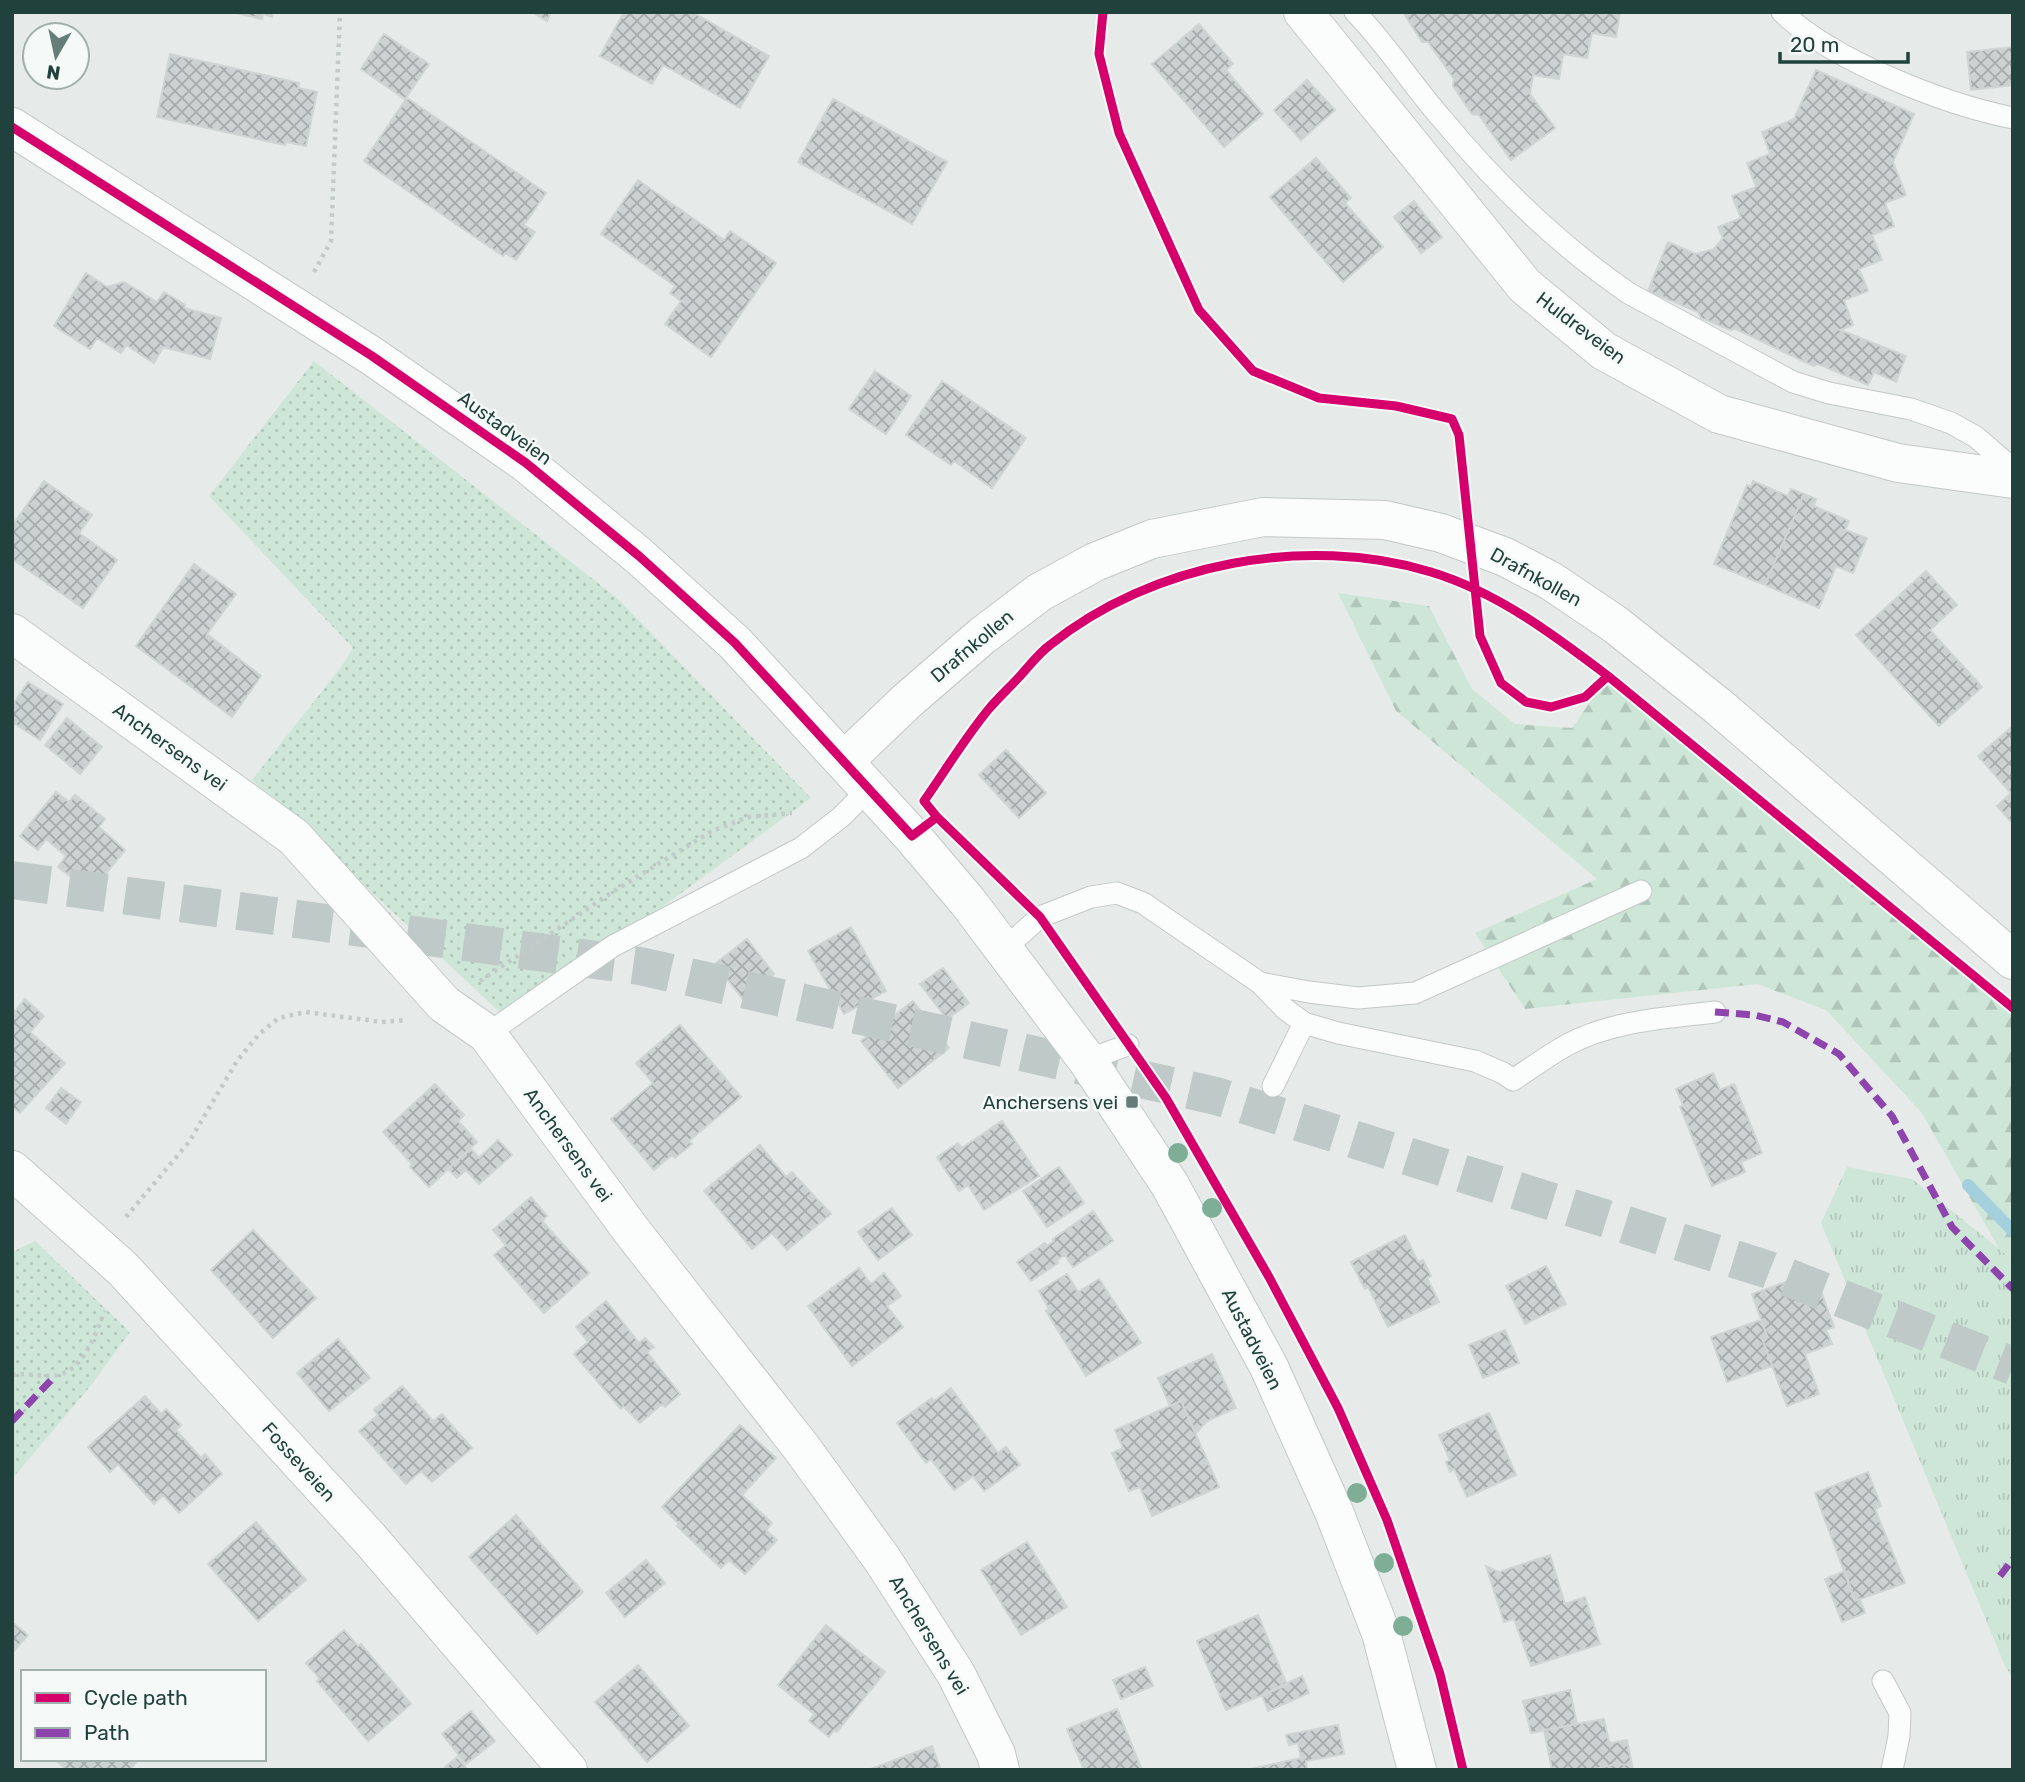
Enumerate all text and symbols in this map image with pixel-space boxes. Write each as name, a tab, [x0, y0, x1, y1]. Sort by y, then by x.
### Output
north arrow	[21, 21, 91, 91]
scale bar	[1780, 21, 1908, 65]
text: 20 m	[1790, 32, 1839, 57]
text: N	[45, 60, 62, 85]
street label: Huldreveien	[1532, 287, 1630, 369]
street label: Austadveien	[454, 386, 556, 470]
street label: Drafnkollen	[1486, 542, 1586, 612]
street label: Drafnkollen	[926, 605, 1018, 687]
street label: Anchersens vei	[109, 698, 231, 796]
street label: Anchersens vei	[519, 1084, 617, 1206]
place label: Anchersens vei	[983, 1091, 1118, 1114]
marker: Anchersens vei	[1124, 1094, 1140, 1110]
street label: Austadveien	[1217, 1285, 1287, 1393]
street label: Fosseveien	[257, 1418, 341, 1506]
street label: Anchersens vei	[884, 1571, 974, 1699]
legend	[21, 1670, 266, 1761]
text: Cycle path	[84, 1685, 188, 1710]
text: Path	[84, 1720, 130, 1745]

